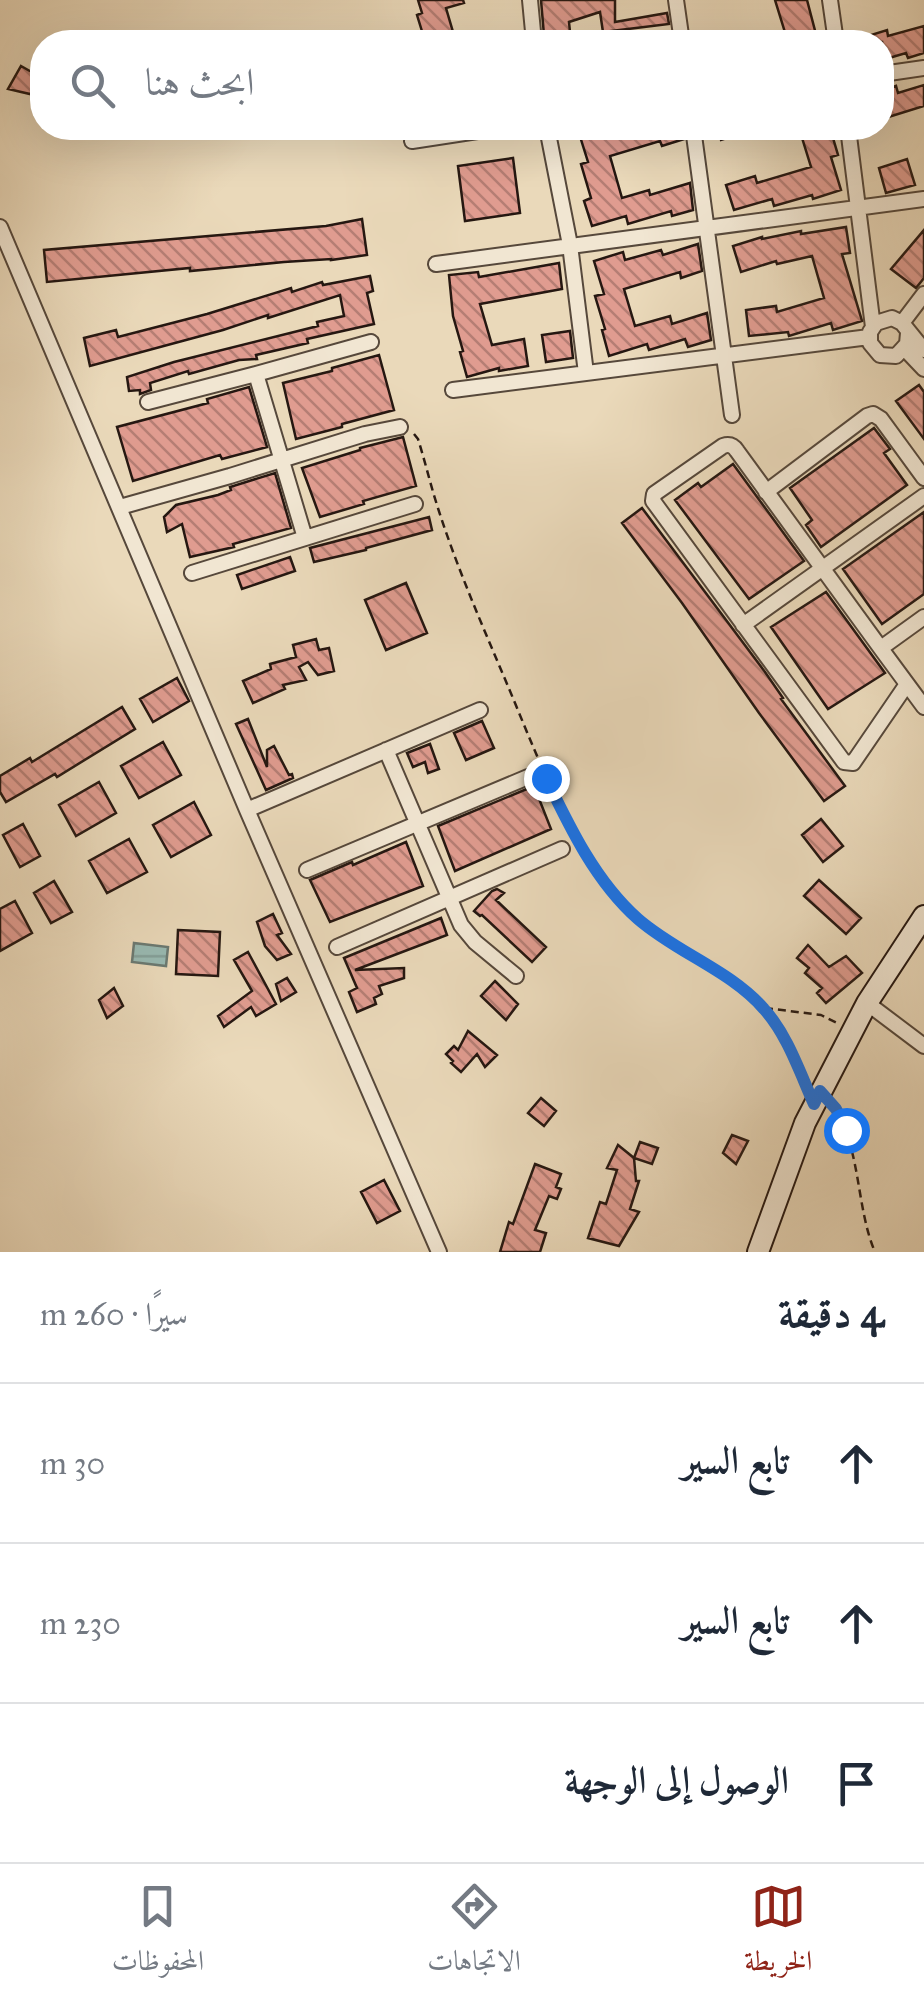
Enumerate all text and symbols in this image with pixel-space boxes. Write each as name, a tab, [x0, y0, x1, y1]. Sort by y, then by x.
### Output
search box	[30, 30, 894, 140]
icon: search	[65, 58, 120, 113]
text: ابحث هنا	[145, 59, 255, 105]
route end	[524, 756, 570, 802]
route start	[824, 1108, 870, 1154]
text: 4 دقيقة	[778, 1287, 884, 1339]
text: سيرًا · 260 m	[40, 1295, 188, 1334]
icon: ahead	[829, 1436, 884, 1491]
text: تابع السير	[682, 1437, 789, 1483]
text: 30 m	[40, 1444, 105, 1483]
icon: ahead	[829, 1596, 884, 1651]
text: تابع السير	[682, 1597, 789, 1643]
text: 230 m	[40, 1604, 121, 1643]
icon: arrive	[829, 1756, 884, 1811]
text: الوصول إلى الوجهة	[564, 1757, 789, 1803]
tab: المحفوظات	[112, 1879, 204, 1988]
tab: الاتجاهات	[427, 1879, 521, 1988]
tab: الخريطة	[744, 1879, 812, 1988]

